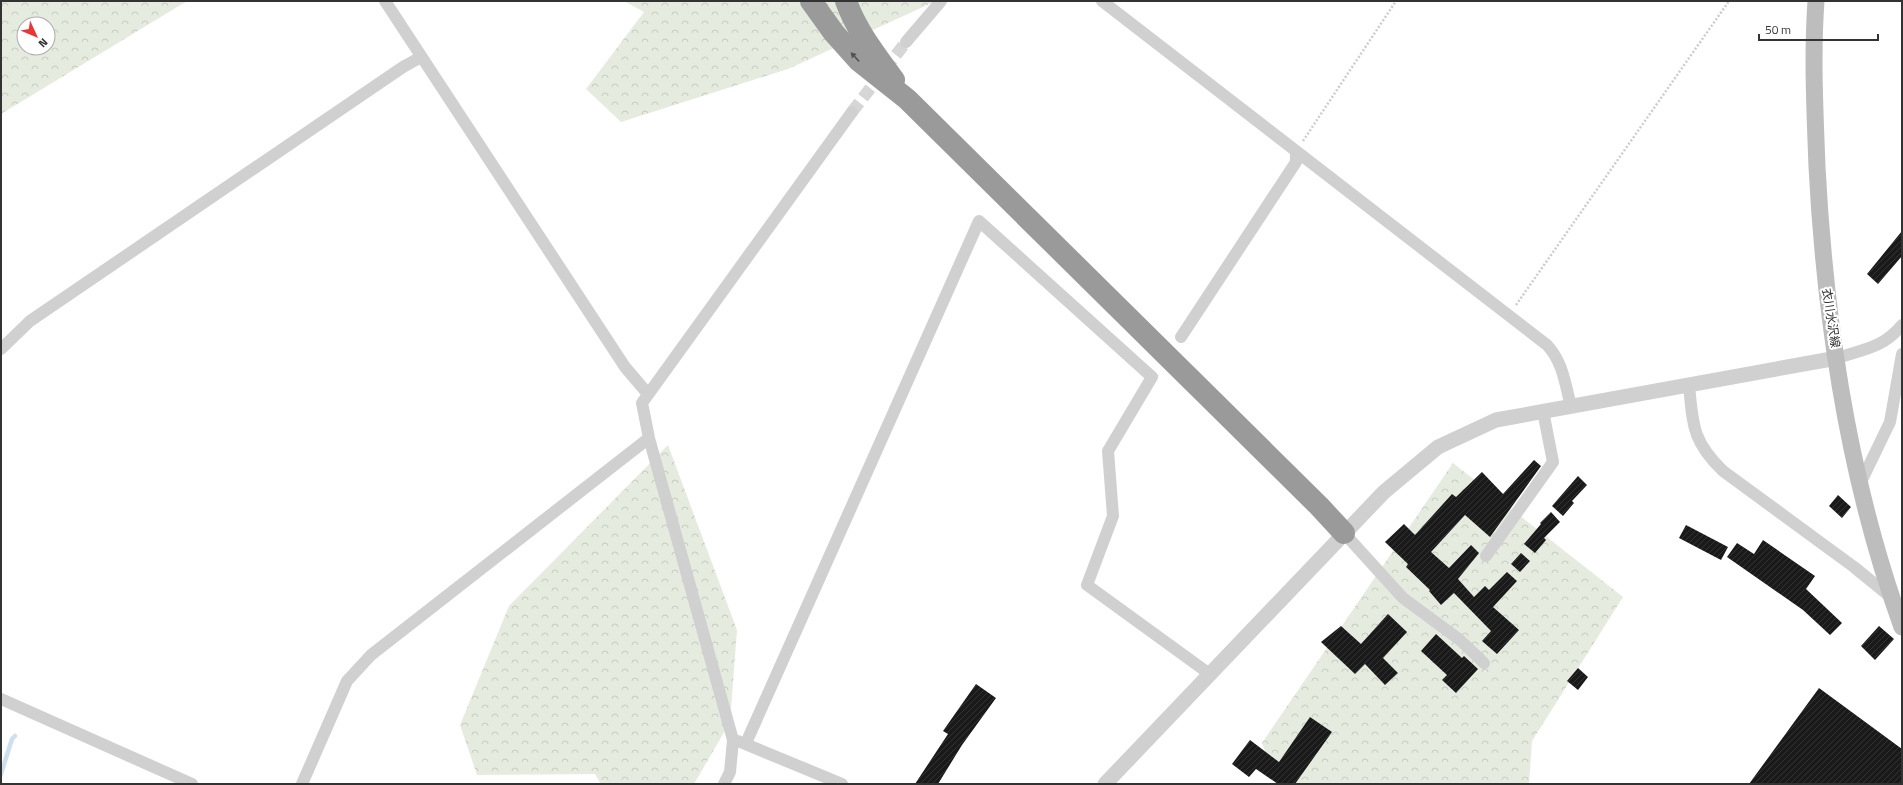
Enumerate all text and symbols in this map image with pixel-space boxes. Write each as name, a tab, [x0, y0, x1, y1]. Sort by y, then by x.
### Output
north arrow	[16, 16, 56, 56]
scale bar	[1759, 16, 1878, 42]
text: 50 m	[1765, 20, 1791, 39]
text: N	[35, 35, 52, 51]
one-way arrow	[850, 52, 860, 62]
street label: 衣川水沢線	[1817, 287, 1846, 349]

